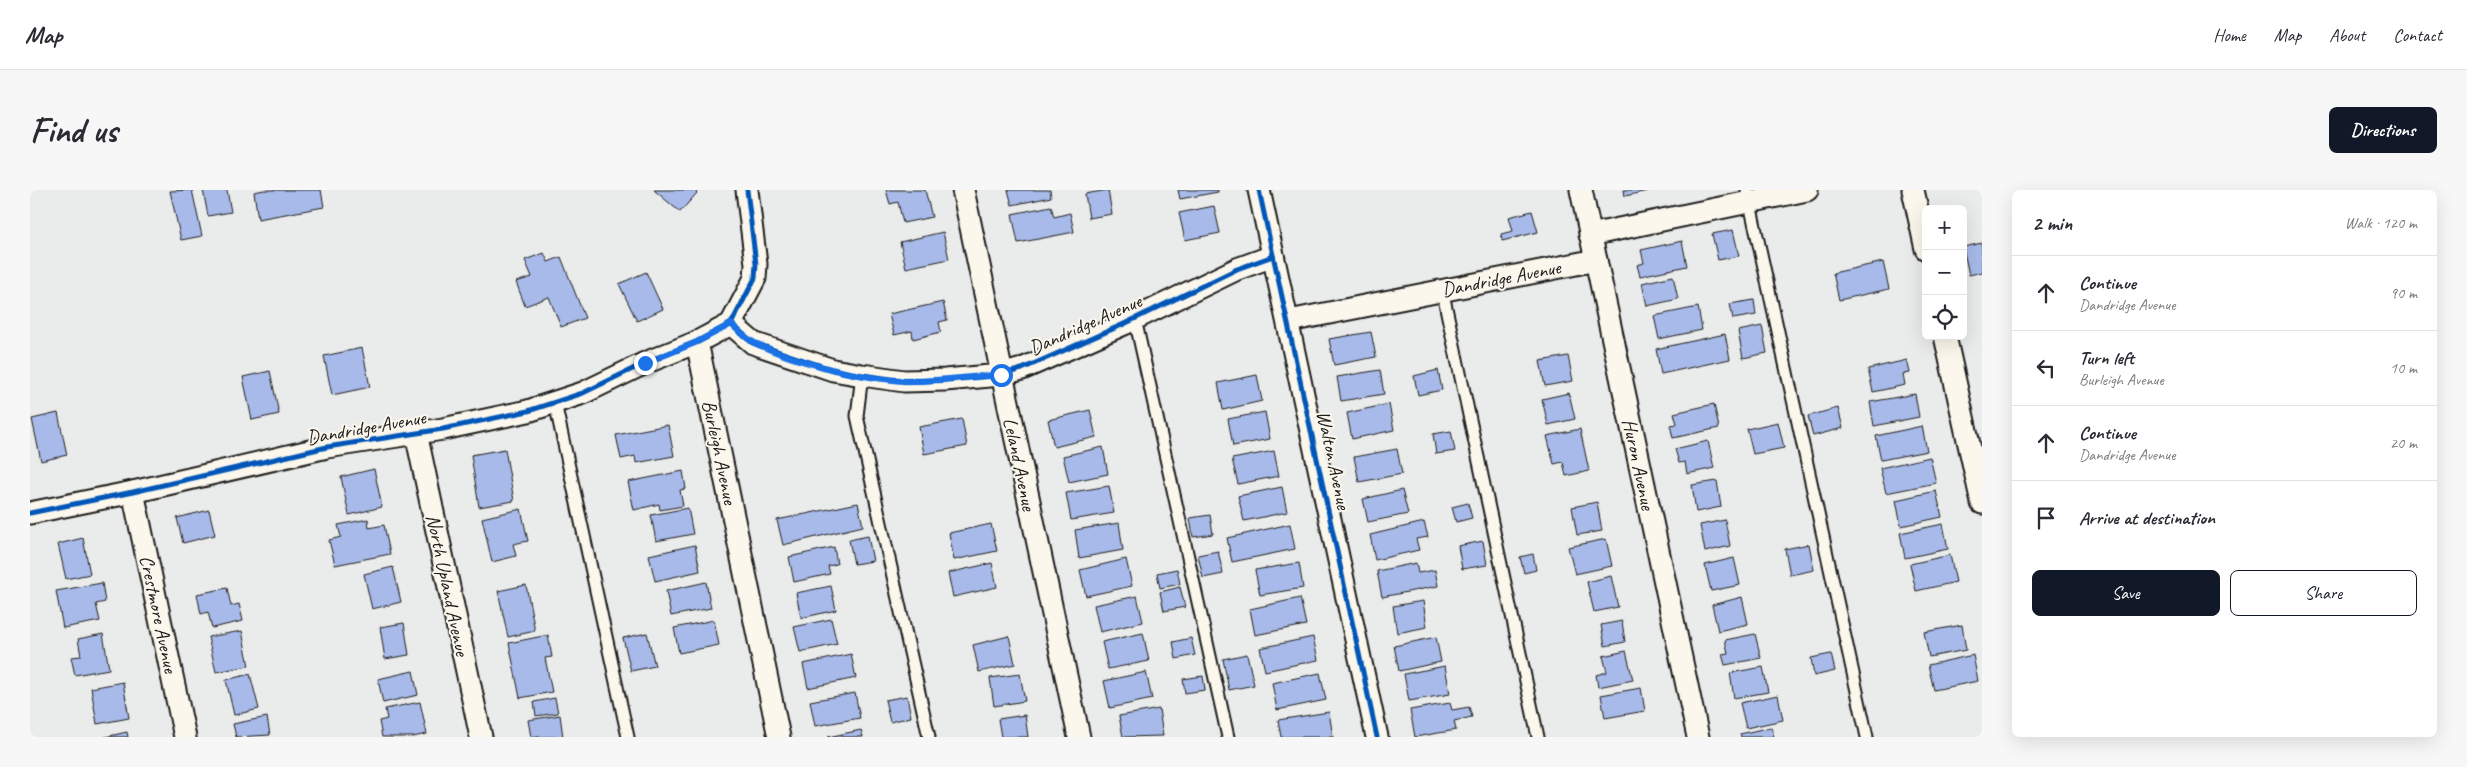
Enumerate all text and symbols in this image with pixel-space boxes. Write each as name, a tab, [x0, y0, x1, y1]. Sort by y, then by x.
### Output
text: Map	[25, 20, 62, 50]
text: Home	[2213, 24, 2246, 46]
text: Map	[2274, 24, 2301, 46]
text: About	[2329, 24, 2365, 46]
text: Contact	[2393, 24, 2442, 46]
button: Directions	[2329, 107, 2437, 153]
text: Find us	[30, 108, 117, 153]
map controls	[1922, 205, 1967, 340]
button: +	[1922, 205, 1967, 250]
text: 2 min	[2032, 210, 2072, 236]
text: Walk · 120 m	[2345, 213, 2417, 233]
button: −	[1922, 250, 1967, 295]
street label: Dandridge Avenue	[1440, 254, 1564, 302]
text: Continue	[2079, 271, 2136, 295]
icon: ahead	[2032, 279, 2060, 307]
text: 90 m	[2390, 283, 2417, 303]
street label: Dandridge Avenue	[1025, 288, 1147, 360]
button: locate	[1922, 295, 1967, 340]
text: Dandridge Avenue	[2079, 295, 2175, 315]
text: Turn left	[2079, 346, 2134, 370]
route end	[634, 352, 657, 375]
icon: left	[2032, 354, 2060, 382]
text: 10 m	[2390, 358, 2417, 378]
route start	[990, 364, 1013, 387]
text: Burleigh Avenue	[2079, 370, 2164, 390]
street label: Burleigh Avenue	[696, 398, 743, 508]
street label: Dandridge Avenue	[305, 404, 429, 450]
street label: Walton Avenue	[1311, 409, 1356, 513]
street label: Leland Avenue	[997, 415, 1042, 514]
street label: Huron Avenue	[1617, 416, 1661, 513]
text: Continue	[2079, 421, 2136, 445]
icon: ahead	[2032, 429, 2060, 457]
text: 20 m	[2390, 433, 2417, 453]
text: Dandridge Avenue	[2079, 445, 2175, 465]
icon: arrive	[2032, 504, 2060, 532]
text: Arrive at destination	[2079, 506, 2215, 530]
street label: North Upland Avenue	[420, 512, 475, 660]
street label: Crestmore Avenue	[134, 553, 183, 677]
button: Save	[2032, 570, 2220, 616]
button: Share	[2230, 570, 2417, 616]

